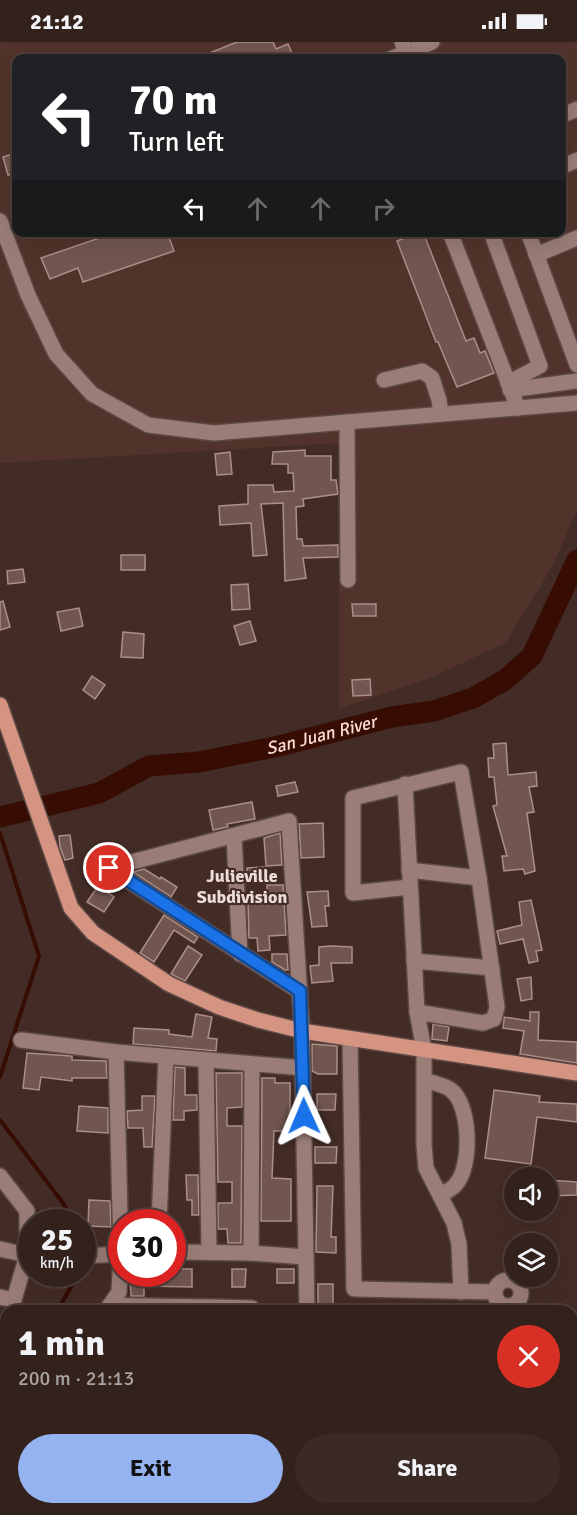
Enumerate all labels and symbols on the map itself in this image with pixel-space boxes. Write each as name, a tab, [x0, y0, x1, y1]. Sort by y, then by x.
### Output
water label: San Juan River	[264, 710, 381, 759]
pin	[83, 842, 134, 893]
district label: Julieville Subdivision	[197, 865, 288, 908]
position arrow	[272, 1084, 336, 1148]
speed limit sign: 30	[108, 1209, 186, 1287]

